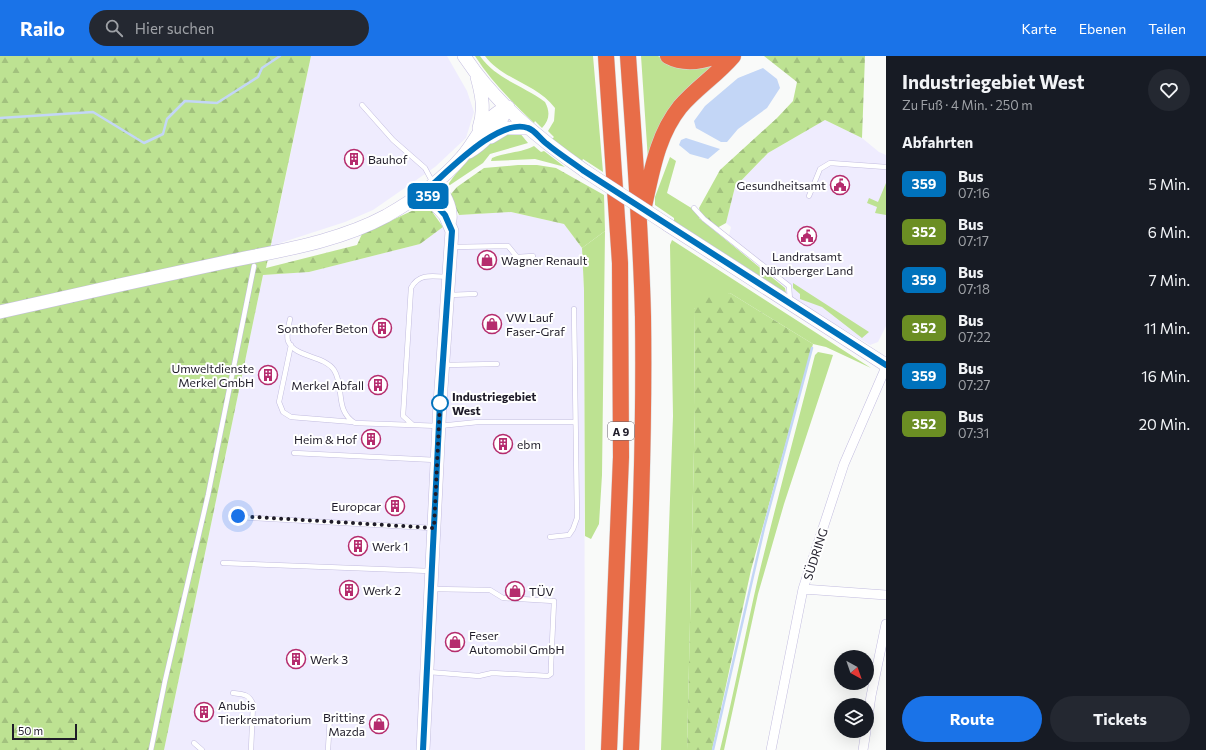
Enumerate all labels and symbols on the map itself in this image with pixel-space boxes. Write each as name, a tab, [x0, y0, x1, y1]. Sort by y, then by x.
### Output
building icon: Bauhof	[343, 148, 365, 170]
place label: Bauhof	[368, 152, 408, 166]
public building icon: Gesundheitsamt	[829, 174, 851, 196]
place label: Gesundheitsamt	[737, 178, 826, 192]
line badge: 359	[405, 183, 451, 209]
public building icon: Landratsamt Nürnberger Land	[796, 225, 818, 247]
shop icon: Wagner Renault	[476, 249, 498, 271]
place label: Landratsamt Nürnberger Land	[761, 249, 853, 277]
place label: Wagner Renault	[501, 253, 588, 267]
place label: VW Lauf Faser-Graf	[506, 310, 565, 338]
shop icon: VW Lauf Faser-Graf	[481, 313, 503, 335]
building icon: Sonthofer Beton	[371, 317, 393, 339]
place label: Sonthofer Beton	[277, 321, 368, 335]
place label: Umweltdienste Merkel GmbH	[171, 361, 254, 389]
building icon: Umweltdienste Merkel GmbH	[257, 364, 279, 386]
building icon: Merkel Abfall	[367, 374, 389, 396]
place label: Merkel Abfall	[291, 378, 364, 392]
place label: Industriegebiet West	[452, 389, 536, 417]
marker: Industriegebiet West	[431, 394, 449, 412]
road number: A 9	[608, 422, 634, 440]
building icon: Heim & Hof	[360, 428, 382, 450]
place label: Heim & Hof	[294, 432, 357, 446]
building icon: ebm	[492, 433, 514, 455]
place label: ebm	[517, 437, 541, 451]
building icon: Europcar	[384, 495, 406, 517]
place label: Europcar	[331, 499, 381, 513]
your location	[228, 506, 248, 526]
street label: SÜDRING	[800, 526, 830, 582]
building icon: Werk 1	[347, 535, 369, 557]
place label: Werk 1	[372, 539, 408, 553]
building icon: Werk 2	[338, 579, 360, 601]
shop icon: TÜV	[504, 580, 526, 602]
place label: Werk 2	[363, 583, 401, 597]
place label: TÜV	[529, 584, 554, 598]
place label: Feser Automobil GmbH	[469, 628, 564, 656]
shop icon: Feser Automobil GmbH	[444, 631, 466, 653]
building icon: Werk 3	[285, 648, 307, 670]
north arrow	[834, 650, 874, 690]
place label: Werk 3	[310, 652, 348, 666]
place label: Anubis Tierkrematorium	[218, 698, 311, 726]
building icon: Anubis Tierkrematorium	[193, 701, 215, 723]
place label: Britting Mazda	[323, 710, 365, 738]
shop icon: Britting Mazda	[368, 713, 390, 735]
scale bar	[12, 722, 77, 741]

